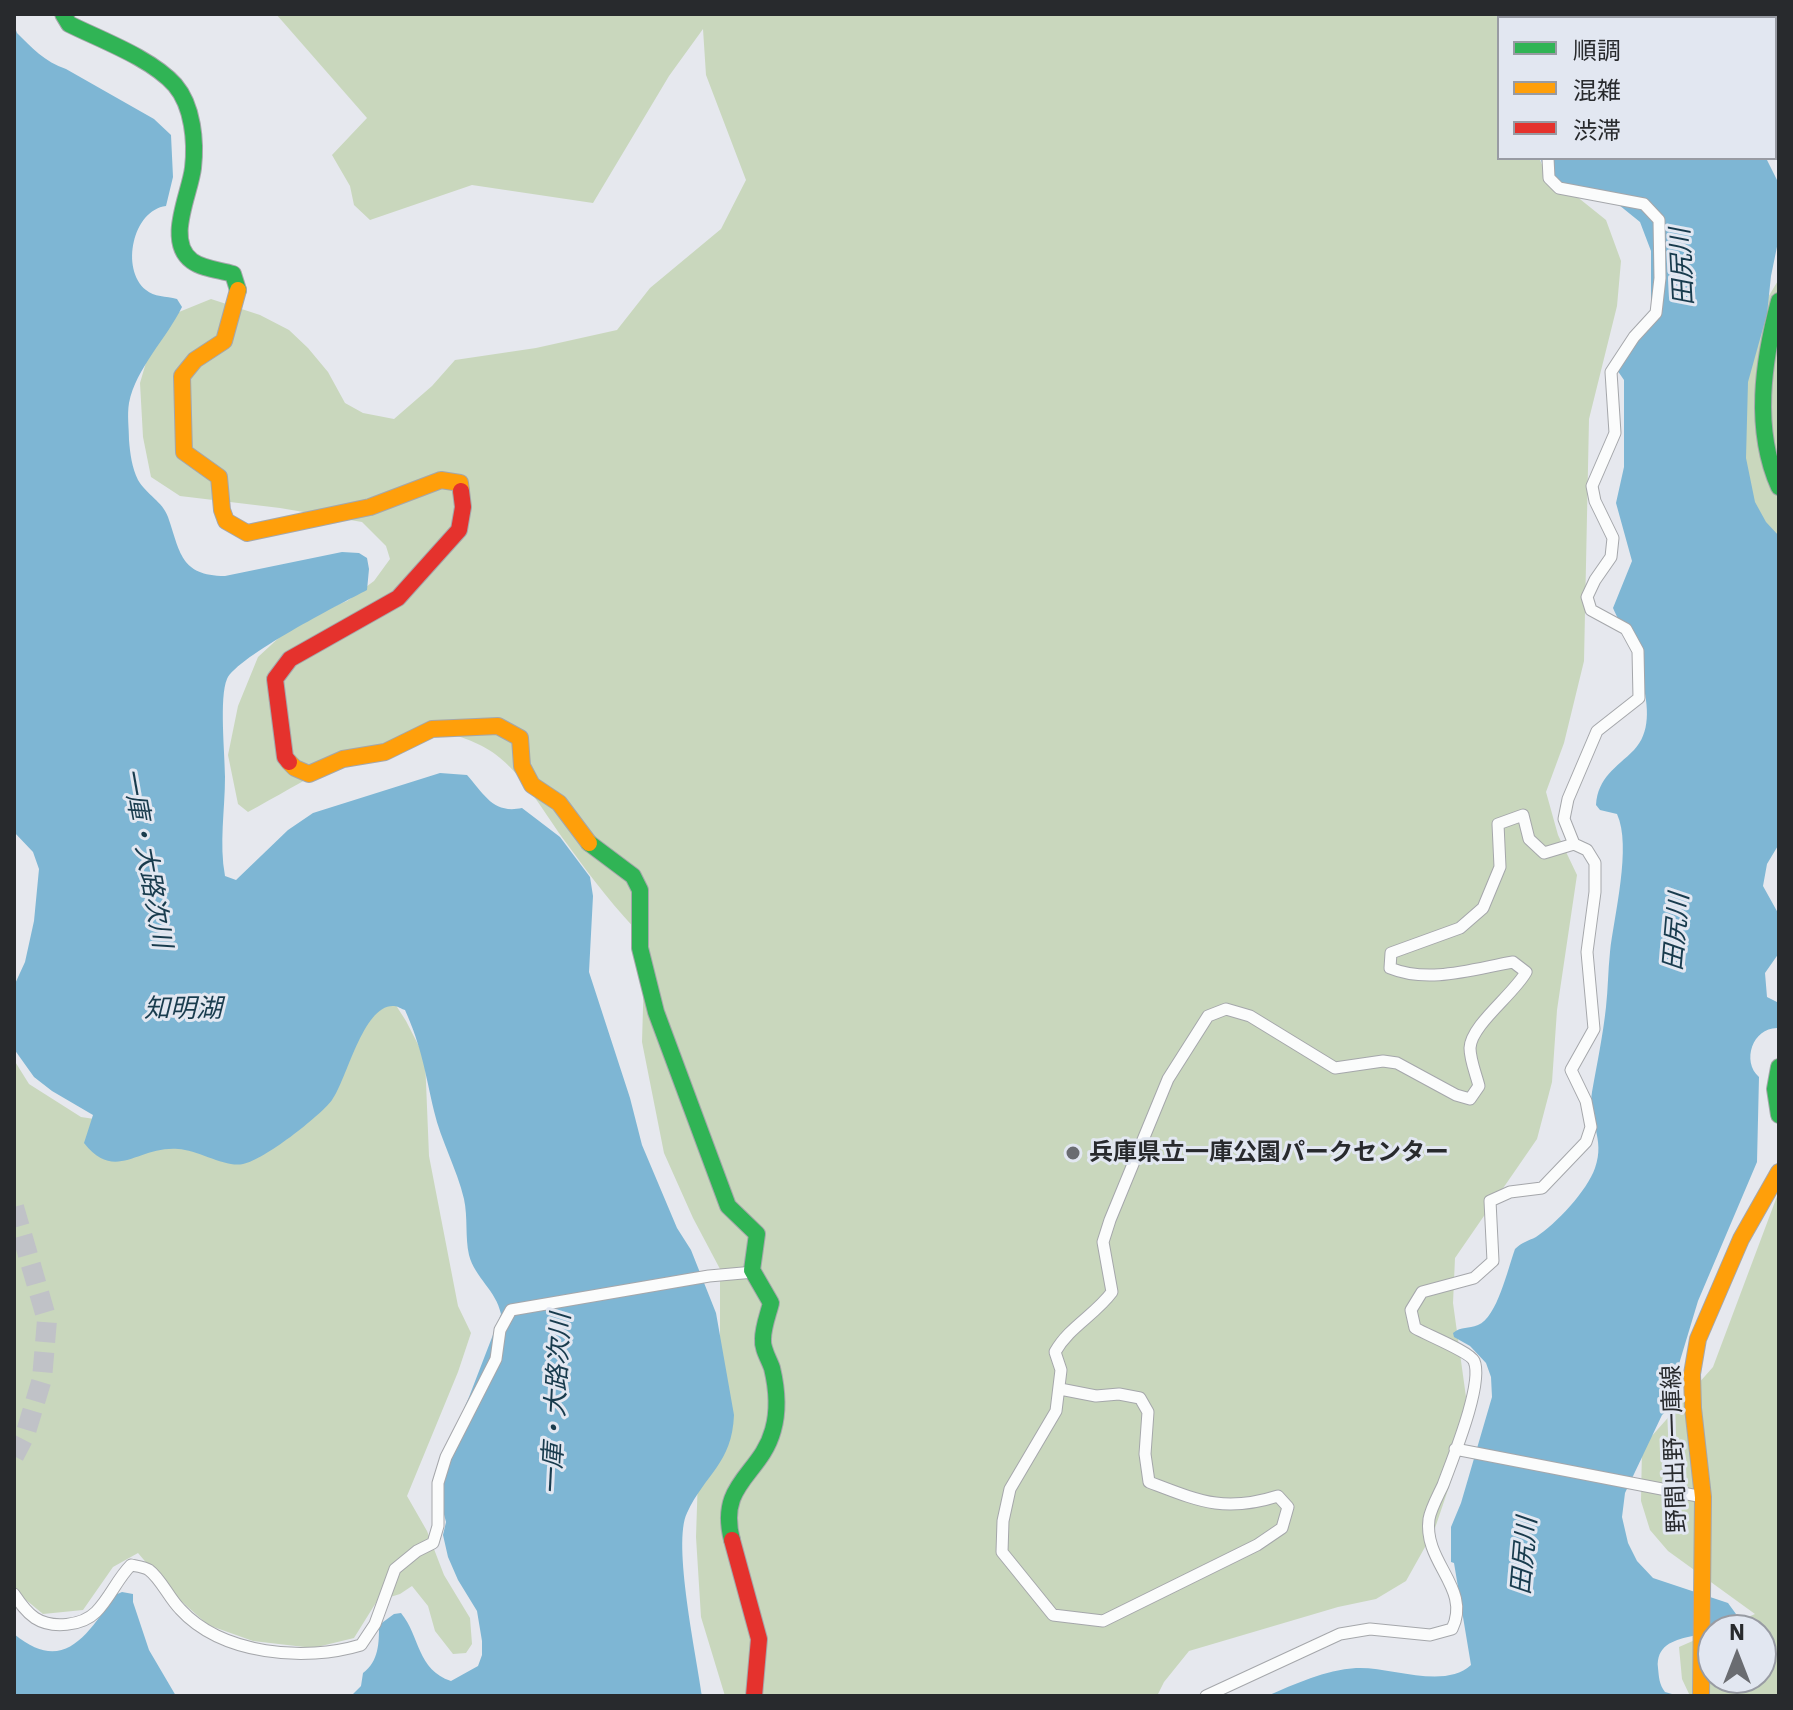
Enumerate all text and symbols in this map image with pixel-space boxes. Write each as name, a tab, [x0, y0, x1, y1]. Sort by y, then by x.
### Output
legend	[1497, 16, 1777, 160]
text: 順調	[1573, 34, 1621, 66]
text: 混雑	[1573, 74, 1621, 106]
text: 渋滞	[1573, 114, 1621, 146]
water label: 田尻川	[1665, 227, 1701, 307]
water label: 一庫・大路次川	[115, 766, 177, 950]
water label: 田尻川	[1658, 892, 1696, 972]
water label: 知明湖	[144, 993, 222, 1025]
place label: 兵庫県立一庫公園パークセンター	[1089, 1139, 1449, 1167]
marker: 兵庫県立一庫公園パークセンター	[1064, 1144, 1082, 1162]
water label: 一庫・大路次川	[537, 1312, 577, 1496]
street label: 野間出野一庫線	[1658, 1365, 1692, 1533]
water label: 田尻川	[1506, 1516, 1544, 1596]
north arrow	[1697, 1614, 1777, 1694]
text: N	[1729, 1617, 1745, 1646]

